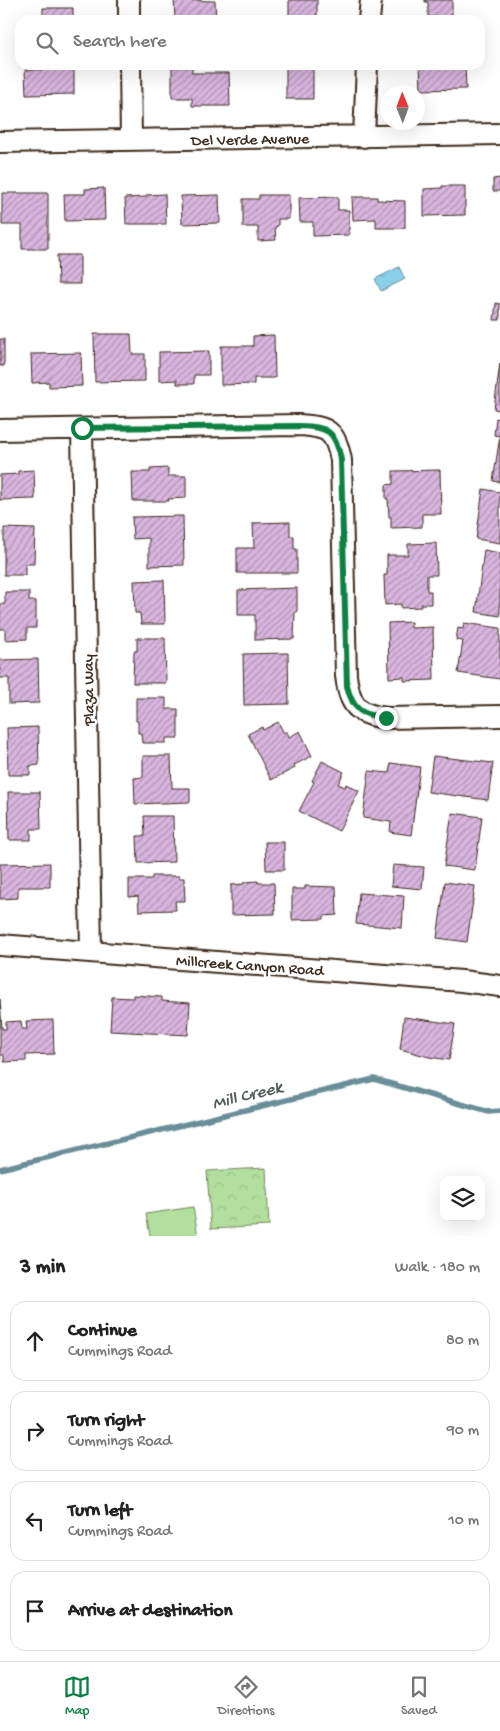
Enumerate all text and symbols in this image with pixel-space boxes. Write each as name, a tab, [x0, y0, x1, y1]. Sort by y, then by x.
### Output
search box	[15, 15, 485, 70]
icon: search	[33, 29, 61, 57]
text: Search here	[73, 31, 167, 54]
north arrow	[380, 85, 425, 130]
street label: Del Verde Avenue	[190, 131, 310, 152]
route start	[71, 417, 94, 440]
street label: Plaza Way	[80, 654, 101, 727]
route end	[375, 707, 398, 730]
street label: Millcreek Canyon Road	[175, 953, 326, 982]
water label: Mill Creek	[210, 1077, 287, 1115]
map controls	[440, 1176, 485, 1221]
button: layers	[440, 1176, 485, 1221]
text: 3 min	[20, 1256, 65, 1281]
text: Walk · 180 m	[395, 1259, 480, 1278]
text: Continue	[68, 1320, 137, 1343]
icon: ahead	[21, 1327, 49, 1355]
text: 80 m	[446, 1332, 479, 1351]
text: Cummings Road	[68, 1343, 172, 1362]
text: Turn right	[68, 1410, 144, 1433]
icon: right	[21, 1417, 49, 1445]
text: 90 m	[447, 1422, 479, 1441]
text: Cummings Road	[68, 1433, 172, 1452]
text: Turn left	[68, 1500, 132, 1523]
icon: left	[21, 1507, 49, 1535]
text: 10 m	[448, 1512, 479, 1531]
text: Cummings Road	[68, 1523, 172, 1542]
icon: arrive	[21, 1597, 49, 1625]
text: Arrive at destination	[68, 1600, 232, 1623]
tab: Map	[63, 1673, 91, 1720]
tab: Directions	[218, 1673, 275, 1720]
tab: Saved	[401, 1673, 437, 1720]

